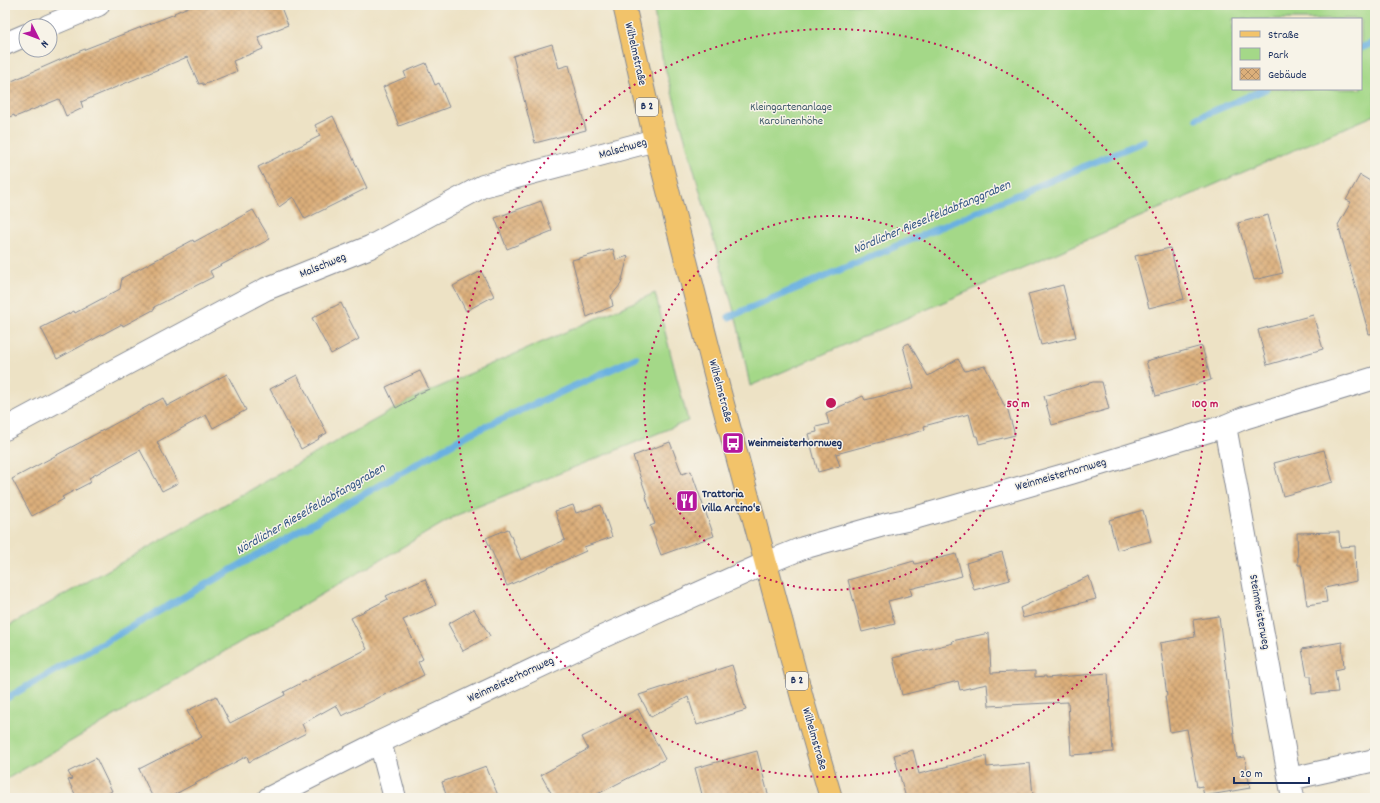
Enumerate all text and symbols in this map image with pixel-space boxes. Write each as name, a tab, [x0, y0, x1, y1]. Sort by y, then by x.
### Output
north arrow	[18, 18, 58, 58]
legend	[1232, 18, 1362, 90]
street label: Wilhelmstraße	[619, 21, 651, 87]
text: Straße	[1268, 27, 1299, 44]
text: N	[36, 36, 52, 51]
text: Park	[1268, 47, 1289, 64]
text: Gebäude	[1268, 67, 1307, 84]
road number: B 2	[636, 98, 658, 116]
park label: Kleingartenanlage Karolinenhöhe	[750, 99, 832, 130]
street label: Malschweg	[597, 134, 649, 164]
water label: Nördlicher Rieselfeldabfanggraben	[850, 176, 1015, 260]
street label: Malschweg	[297, 249, 349, 283]
street label: Wilhelmstraße	[703, 358, 737, 424]
centre of rings	[824, 396, 838, 410]
text: 50 m	[1006, 396, 1030, 413]
text: 100 m	[1192, 396, 1218, 413]
bus stop icon: Weinmeisterhornweg	[720, 430, 746, 456]
place label: Weinmeisterhornweg	[748, 435, 842, 452]
street label: Weinmeisterhornweg	[1014, 454, 1108, 496]
water label: Nördlicher Rieselfeldabfanggraben	[233, 459, 390, 561]
place label: Trattoria Villa Arcino's	[702, 486, 760, 517]
restaurant icon: Trattoria Villa Arcino's	[674, 488, 700, 514]
street label: Steinmeisterweg	[1244, 573, 1274, 651]
street label: Weinmeisterhornweg	[465, 652, 557, 708]
road number: B 2	[786, 672, 808, 690]
street label: Wilhelmstraße	[797, 706, 831, 772]
scale bar	[1234, 759, 1309, 785]
text: 20 m	[1240, 766, 1263, 783]

